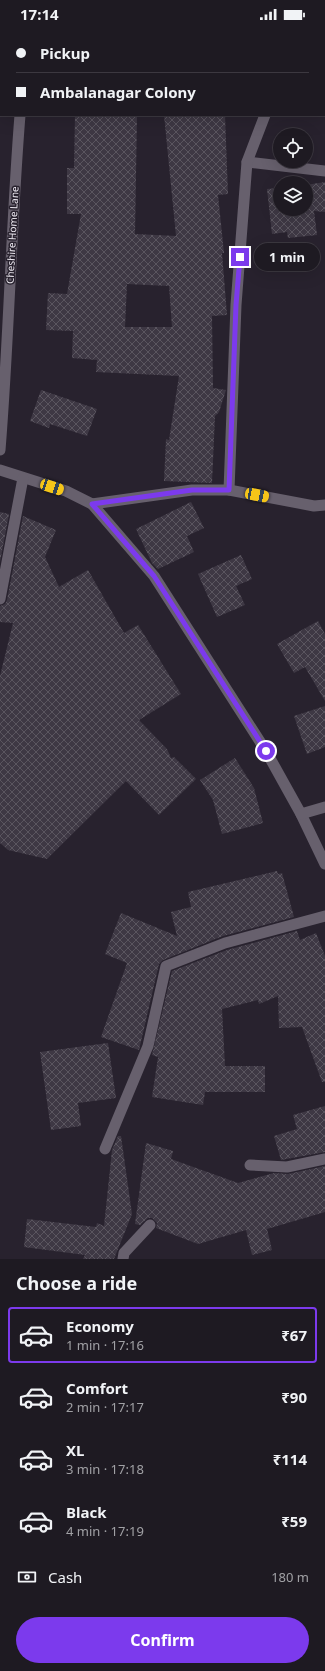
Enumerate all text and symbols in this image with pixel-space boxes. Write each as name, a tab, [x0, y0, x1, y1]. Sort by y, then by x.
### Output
text: 17:14	[20, 4, 59, 24]
text: Pickup	[40, 43, 90, 63]
text: Ambalanagar Colony	[40, 82, 196, 102]
map controls	[273, 128, 313, 216]
button: locate	[273, 128, 313, 168]
button: layers	[273, 176, 313, 216]
street label: Cheshire Home Lane	[2, 186, 22, 284]
callout: 1 min	[254, 243, 320, 271]
route end	[231, 248, 249, 266]
text: 1 min	[269, 248, 305, 266]
car	[39, 478, 65, 496]
car	[244, 487, 270, 503]
route start	[257, 742, 275, 760]
text: Choose a ride	[16, 1271, 137, 1295]
text: Economy	[66, 1316, 134, 1336]
icon: car	[18, 1317, 54, 1353]
text: ₹67	[281, 1325, 307, 1345]
text: 1 min · 17:16	[66, 1336, 144, 1354]
text: Comfort	[66, 1378, 128, 1398]
icon: car	[18, 1379, 54, 1415]
text: ₹90	[281, 1387, 307, 1407]
text: 2 min · 17:17	[66, 1398, 144, 1416]
text: XL	[66, 1440, 84, 1460]
icon: car	[18, 1441, 54, 1477]
text: ₹114	[273, 1449, 307, 1469]
text: 3 min · 17:18	[66, 1460, 144, 1478]
text: Black	[66, 1502, 106, 1522]
icon: car	[18, 1503, 54, 1539]
text: ₹59	[281, 1511, 307, 1531]
text: 4 min · 17:19	[66, 1522, 144, 1540]
icon: cash	[16, 1566, 38, 1588]
text: Cash	[48, 1567, 82, 1587]
text: 180 m	[271, 1568, 309, 1586]
button: Confirm	[16, 1617, 309, 1663]

